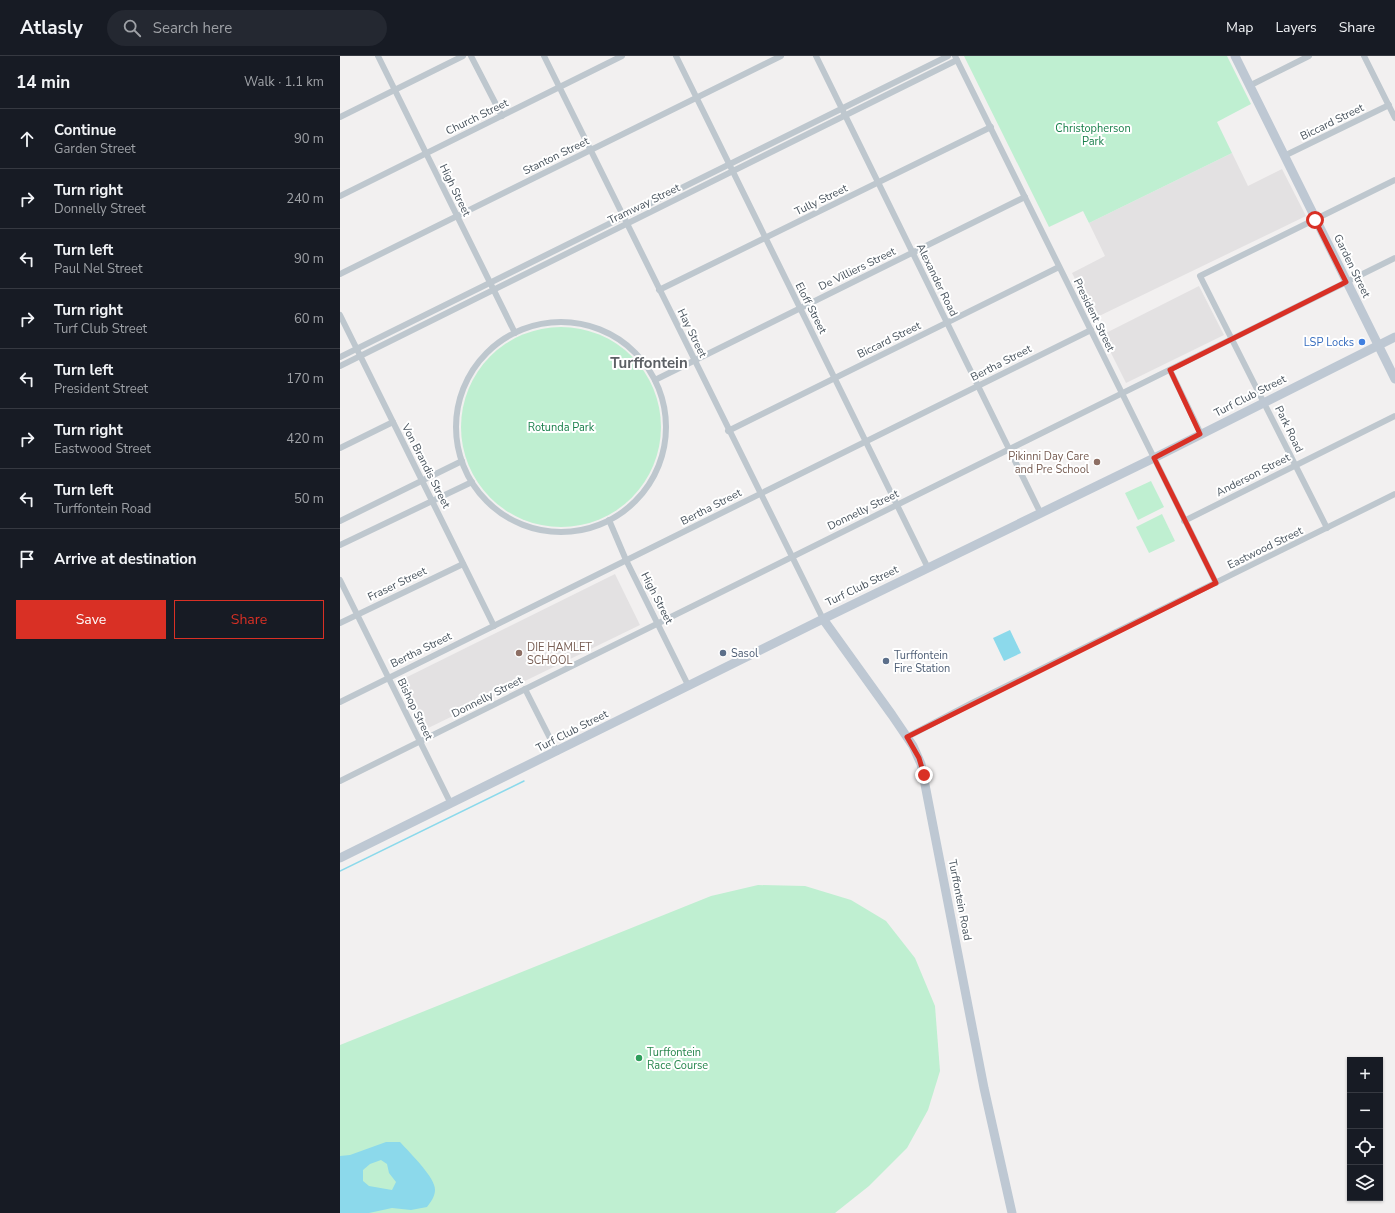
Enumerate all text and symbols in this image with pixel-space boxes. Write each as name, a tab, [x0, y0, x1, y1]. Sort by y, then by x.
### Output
search box	[107, 10, 387, 46]
text: Atlasly	[20, 15, 83, 41]
icon: search	[121, 17, 143, 39]
text: Search here	[153, 18, 232, 38]
text: Map	[1226, 18, 1253, 37]
text: Layers	[1275, 18, 1317, 37]
text: Share	[1339, 18, 1375, 37]
text: 14 min	[16, 71, 70, 94]
text: Walk · 1.1 km	[244, 73, 324, 91]
street label: Church Street	[443, 95, 511, 139]
street label: Biccard Street	[1298, 100, 1366, 144]
text: Continue	[54, 120, 116, 140]
park label: Christopherson Park	[1055, 121, 1131, 149]
icon: ahead	[16, 128, 38, 150]
text: 90 m	[294, 130, 324, 148]
street label: Stanton Street	[521, 133, 592, 178]
text: Garden Street	[54, 140, 136, 158]
street label: High Street	[436, 161, 474, 219]
text: Turn right	[54, 180, 123, 200]
street label: Tramway Street	[606, 180, 683, 228]
street label: Tully Street	[792, 181, 850, 219]
icon: right	[16, 188, 38, 210]
text: 240 m	[286, 190, 324, 208]
text: Donnelly Street	[54, 200, 146, 218]
route start	[1306, 211, 1324, 229]
street label: Garden Street	[1330, 232, 1374, 300]
text: Turn left	[54, 240, 113, 260]
street label: Alexander Road	[913, 241, 961, 319]
street label: De Villiers Street	[816, 244, 898, 294]
icon: left	[16, 248, 38, 270]
text: 90 m	[294, 250, 324, 268]
text: Paul Nel Street	[54, 260, 142, 278]
street label: President Street	[1070, 276, 1118, 354]
street label: Eloff Street	[792, 280, 830, 336]
text: Turn right	[54, 300, 123, 320]
street label: Hay Street	[674, 306, 710, 360]
icon: right	[16, 308, 38, 330]
text: 60 m	[294, 310, 324, 328]
street label: Biccard Street	[855, 318, 923, 362]
text: Turf Club Street	[54, 320, 147, 338]
place label: LSP Locks	[1304, 335, 1354, 350]
marker: LSP Locks	[1357, 337, 1367, 347]
street label: Bertha Street	[968, 341, 1034, 385]
district label: Turffontein	[610, 353, 688, 373]
text: Turn left	[54, 360, 113, 380]
icon: left	[16, 368, 38, 390]
text: 170 m	[286, 370, 324, 388]
street label: Turf Club Street	[1211, 371, 1289, 421]
text: President Street	[54, 380, 148, 398]
street label: Park Road	[1271, 403, 1307, 455]
text: Turn right	[54, 420, 123, 440]
street label: Von Brandis Street	[398, 420, 454, 511]
park label: Rotunda Park	[528, 420, 595, 435]
icon: right	[16, 428, 38, 450]
text: 420 m	[286, 430, 324, 448]
text: Eastwood Street	[54, 440, 151, 458]
place label: Pikinni Day Care and Pre School	[1008, 449, 1090, 477]
street label: Anderson Street	[1214, 450, 1293, 500]
marker: Pikinni Day Care and Pre School	[1092, 457, 1102, 467]
text: Turn left	[54, 480, 113, 500]
street label: Bertha Street	[678, 485, 744, 529]
street label: Donnelly Street	[825, 486, 901, 534]
icon: left	[16, 488, 38, 510]
text: 50 m	[294, 490, 324, 508]
text: Turffontein Road	[54, 500, 151, 518]
street label: Eastwood Street	[1225, 523, 1305, 573]
icon: arrive	[16, 548, 38, 570]
text: Arrive at destination	[54, 549, 197, 569]
street label: Turf Club Street	[823, 562, 901, 610]
street label: Fraser Street	[365, 563, 429, 605]
street label: High Street	[637, 569, 677, 627]
button: Save	[16, 600, 166, 639]
button: Share	[174, 600, 324, 639]
street label: Bertha Street	[388, 629, 454, 671]
place label: DIE HAMLET SCHOOL	[527, 640, 592, 668]
place label: Sasol	[731, 646, 759, 661]
marker: DIE HAMLET SCHOOL	[514, 648, 524, 658]
marker: Sasol	[718, 648, 728, 658]
place label: Turffontein Fire Station	[894, 648, 950, 676]
marker: Turffontein Fire Station	[881, 656, 891, 666]
street label: Donnelly Street	[449, 673, 525, 721]
street label: Bishop Street	[394, 676, 436, 742]
street label: Turf Club Street	[533, 706, 611, 756]
route end	[915, 766, 933, 784]
street label: Turffontein Road	[945, 858, 975, 942]
place label: Turffontein Race Course	[647, 1045, 708, 1073]
marker: Turffontein Race Course	[634, 1053, 644, 1063]
map controls	[1347, 1057, 1383, 1201]
button: +	[1347, 1057, 1383, 1093]
button: −	[1347, 1093, 1383, 1129]
button: locate	[1347, 1129, 1383, 1165]
button: layers	[1347, 1165, 1383, 1201]

